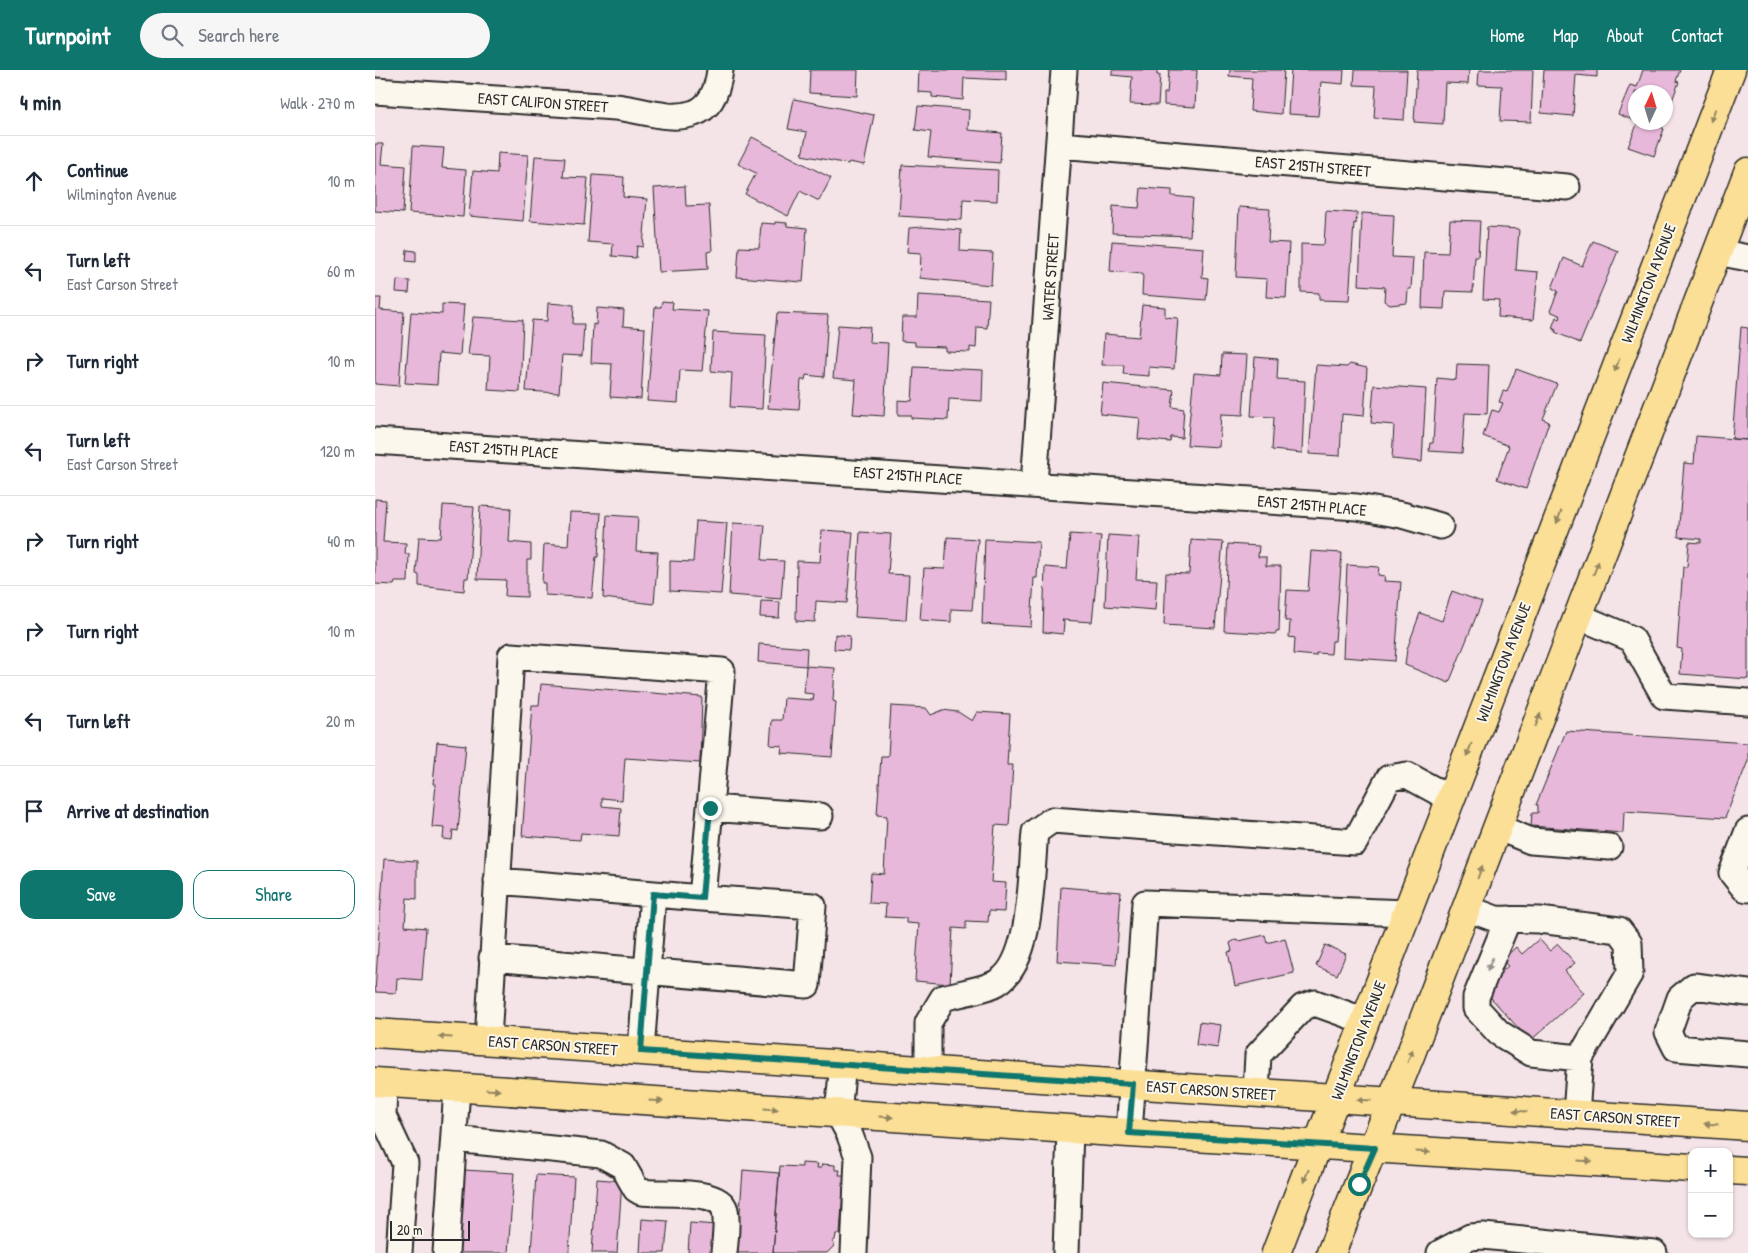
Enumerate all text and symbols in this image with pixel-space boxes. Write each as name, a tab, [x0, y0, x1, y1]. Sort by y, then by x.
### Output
search box	[140, 13, 490, 58]
text: Turnpoint	[25, 19, 110, 51]
icon: search	[158, 21, 186, 49]
text: Search here	[198, 22, 280, 48]
text: Home	[1490, 23, 1525, 48]
text: Map	[1553, 23, 1578, 48]
text: About	[1606, 23, 1643, 48]
text: Contact	[1671, 23, 1723, 48]
north arrow	[1628, 85, 1673, 130]
street label: EAST CALIFON STREET	[477, 86, 609, 118]
text: 4 min	[20, 88, 61, 117]
text: Walk · 270 m	[280, 92, 355, 114]
one-way arrow	[1709, 108, 1716, 123]
street label: EAST 215TH STREET	[1254, 150, 1372, 182]
text: Continue	[67, 157, 128, 183]
icon: ahead	[20, 167, 48, 195]
text: 10 m	[327, 170, 355, 192]
text: Wilmington Avenue	[67, 183, 177, 205]
street label: WILMINGTON AVENUE	[1615, 220, 1681, 346]
street label: WATER STREET	[1036, 232, 1064, 321]
text: Turn left	[67, 247, 130, 273]
icon: left	[20, 257, 48, 285]
text: 60 m	[327, 260, 355, 282]
text: East Carson Street	[67, 273, 178, 295]
icon: right	[20, 347, 48, 375]
text: Turn right	[67, 348, 138, 374]
text: 10 m	[327, 350, 355, 372]
one-way arrow	[1613, 358, 1621, 373]
text: Turn left	[67, 427, 130, 453]
street label: EAST 215TH PLACE	[449, 434, 559, 464]
icon: left	[20, 437, 48, 465]
text: 120 m	[320, 440, 355, 462]
text: East Carson Street	[67, 453, 178, 475]
street label: EAST 215TH PLACE	[853, 460, 963, 490]
street label: EAST 215TH PLACE	[1257, 489, 1367, 521]
one-way arrow	[1555, 510, 1563, 525]
icon: right	[20, 527, 48, 555]
text: Turn right	[67, 528, 138, 554]
text: 40 m	[327, 530, 355, 552]
one-way arrow	[1592, 560, 1600, 575]
street label: WILMINGTON AVENUE	[1470, 599, 1536, 725]
icon: right	[20, 617, 48, 645]
text: Turn right	[67, 618, 138, 644]
text: 10 m	[327, 620, 355, 642]
icon: left	[20, 707, 48, 735]
text: Turn left	[67, 708, 130, 734]
text: 20 m	[326, 710, 355, 732]
one-way arrow	[1534, 712, 1542, 727]
one-way arrow	[1465, 743, 1473, 758]
icon: arrive	[20, 797, 48, 825]
route end	[699, 797, 722, 820]
text: Arrive at destination	[67, 798, 209, 824]
one-way arrow	[1476, 864, 1484, 879]
button: Save	[20, 870, 183, 919]
button: Share	[193, 870, 355, 919]
one-way arrow	[1486, 957, 1494, 972]
street label: WILMINGTON AVENUE	[1325, 977, 1391, 1103]
street label: EAST CARSON STREET	[488, 1030, 619, 1061]
one-way arrow	[436, 1033, 452, 1041]
one-way arrow	[1407, 1049, 1414, 1064]
street label: EAST CARSON STREET	[1146, 1075, 1277, 1106]
one-way arrow	[486, 1087, 502, 1095]
one-way arrow	[1356, 1096, 1372, 1104]
one-way arrow	[648, 1098, 664, 1106]
street label: EAST CARSON STREET	[1550, 1102, 1681, 1133]
one-way arrow	[764, 1106, 780, 1114]
one-way arrow	[1512, 1106, 1528, 1114]
one-way arrow	[879, 1113, 895, 1121]
one-way arrow	[1702, 1119, 1718, 1127]
one-way arrow	[1415, 1148, 1431, 1156]
map controls	[1688, 1148, 1733, 1238]
button: +	[1688, 1148, 1733, 1193]
one-way arrow	[1578, 1158, 1594, 1166]
one-way arrow	[1301, 1169, 1309, 1183]
route start	[1348, 1173, 1371, 1196]
button: −	[1688, 1193, 1733, 1238]
scale bar	[390, 1218, 470, 1241]
text: 20 m	[397, 1220, 423, 1239]

